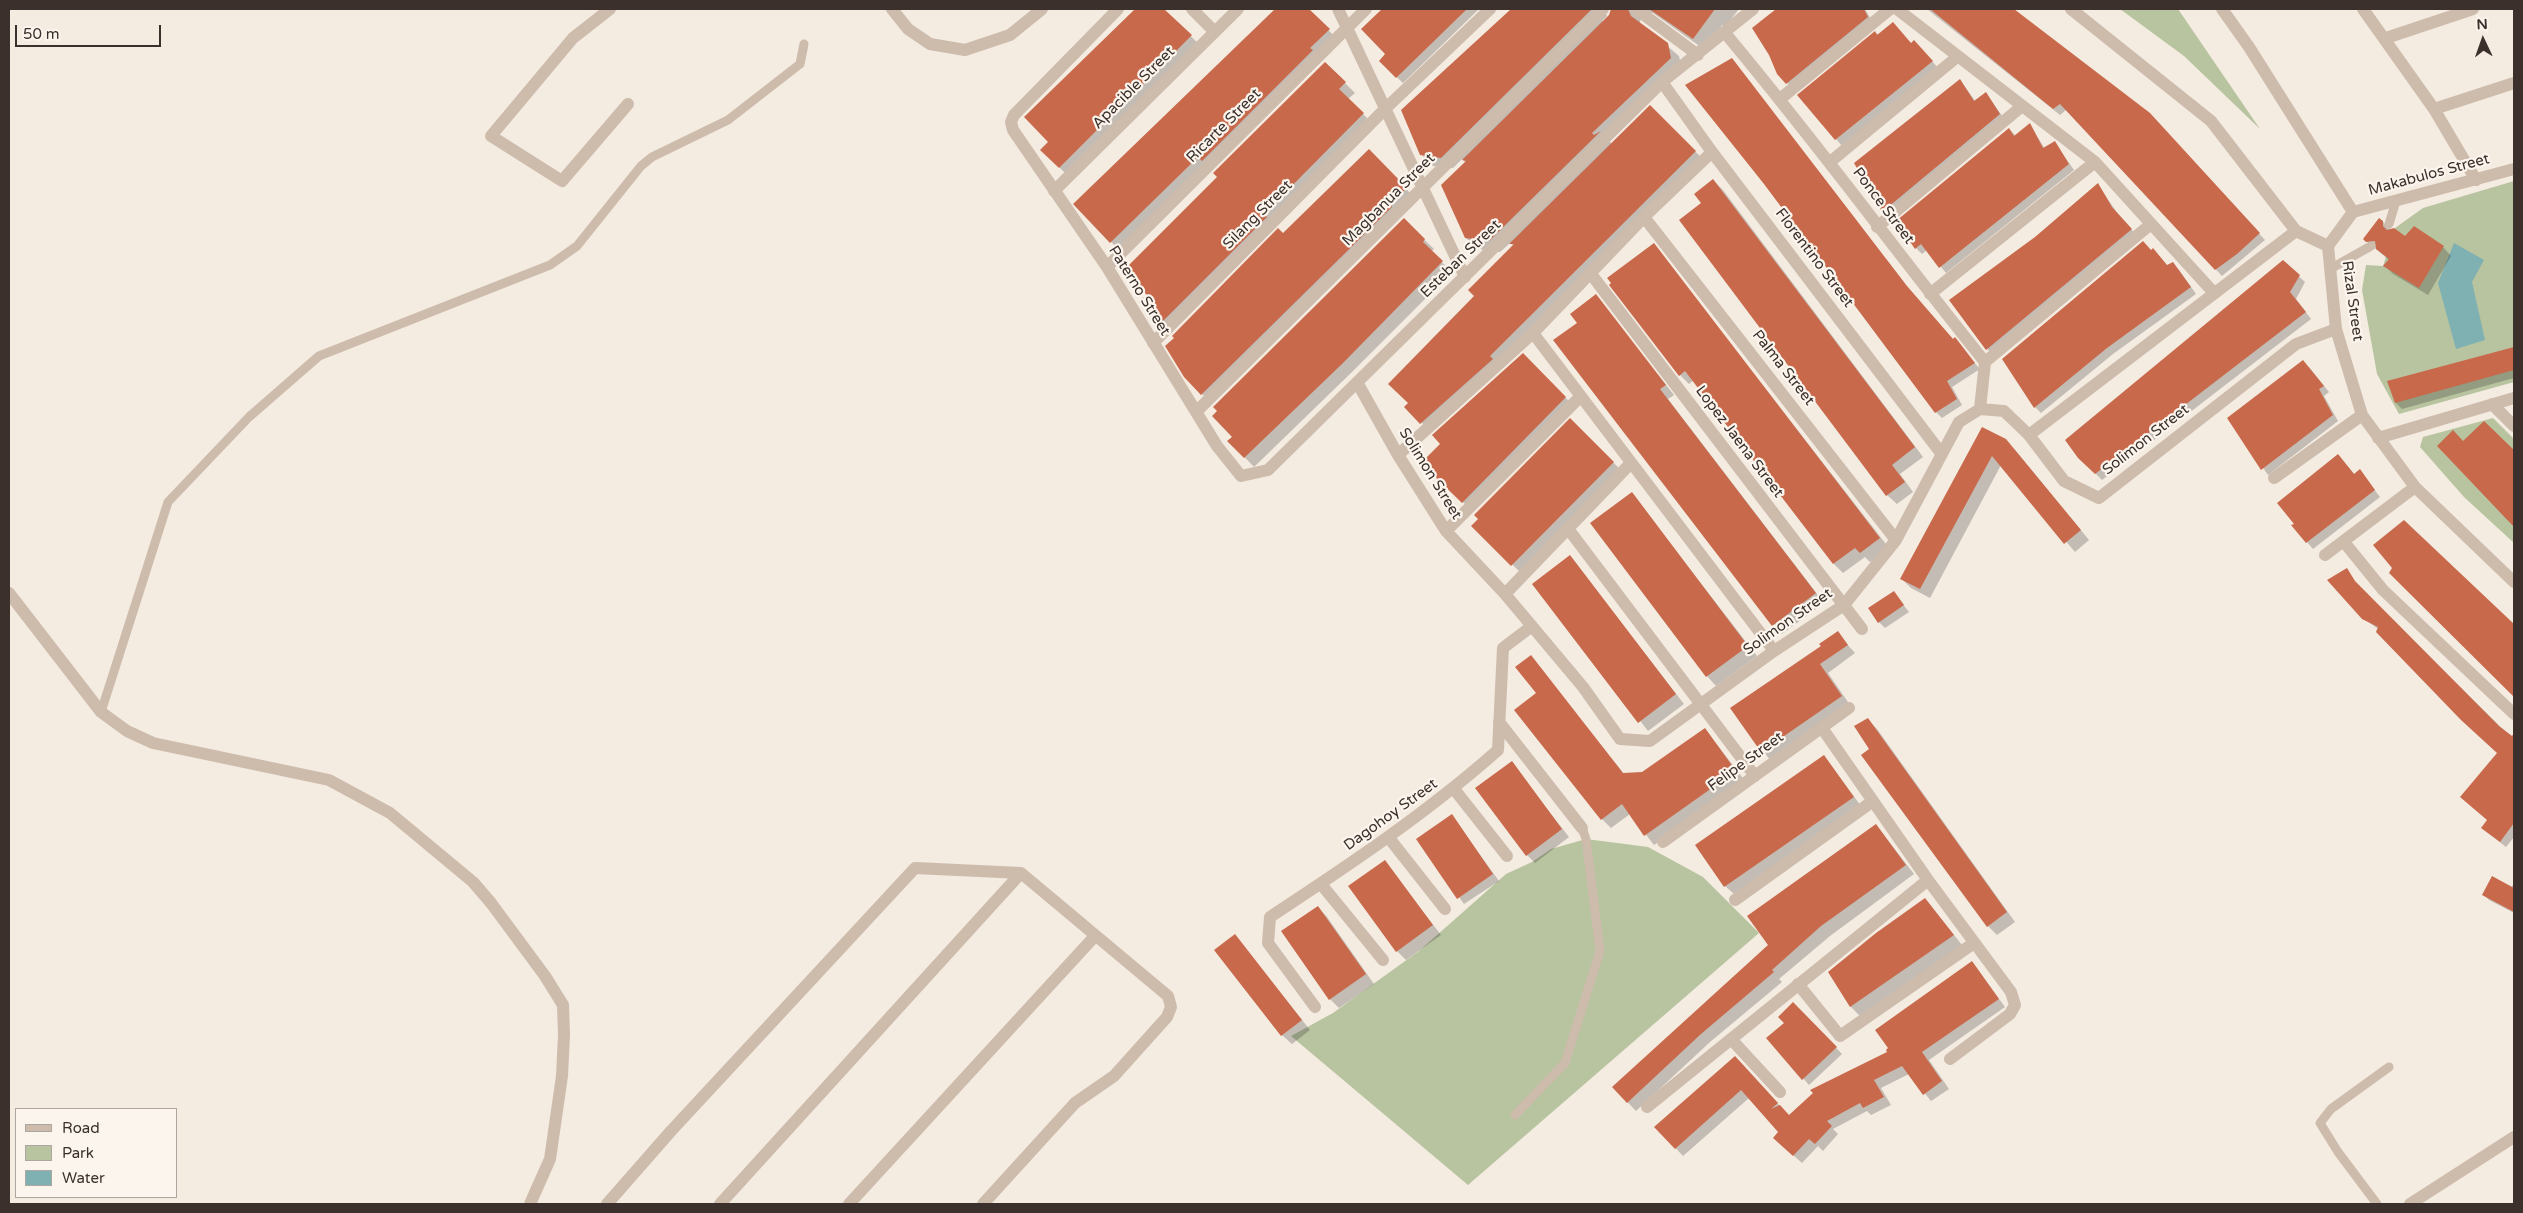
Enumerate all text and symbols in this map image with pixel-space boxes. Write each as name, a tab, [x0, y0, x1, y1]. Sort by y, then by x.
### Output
scale bar	[18, 15, 164, 47]
north arrow	[2458, 15, 2508, 65]
text: N	[2476, 16, 2488, 33]
text: 50 m	[23, 25, 60, 43]
street label: Apacible Street	[1089, 43, 1179, 133]
street label: Ricarte Street	[1183, 85, 1265, 167]
street label: Magbanua Street	[1339, 150, 1439, 250]
street label: Makabulos Street	[2366, 150, 2492, 200]
street label: Ponce Street	[1848, 164, 1918, 248]
street label: Silang Street	[1220, 177, 1296, 253]
street label: Florentino Street	[1771, 205, 1857, 311]
street label: Esteban Street	[1417, 216, 1505, 302]
street label: Paterno Street	[1104, 243, 1174, 339]
street label: Rizal Street	[2337, 260, 2367, 342]
street label: Palma Street	[1748, 327, 1818, 409]
street label: Lopez Jaena Street	[1691, 383, 1787, 501]
street label: Solimon Street	[2099, 401, 2193, 479]
street label: Solimon Street	[1395, 425, 1465, 523]
street label: Solimon Street	[1740, 585, 1836, 659]
street label: Felipe Street	[1705, 729, 1787, 795]
street label: Dagohoy Street	[1341, 775, 1441, 855]
legend	[15, 1108, 178, 1198]
text: Road	[62, 1119, 100, 1137]
text: Park	[62, 1144, 94, 1162]
text: Water	[62, 1169, 105, 1187]

